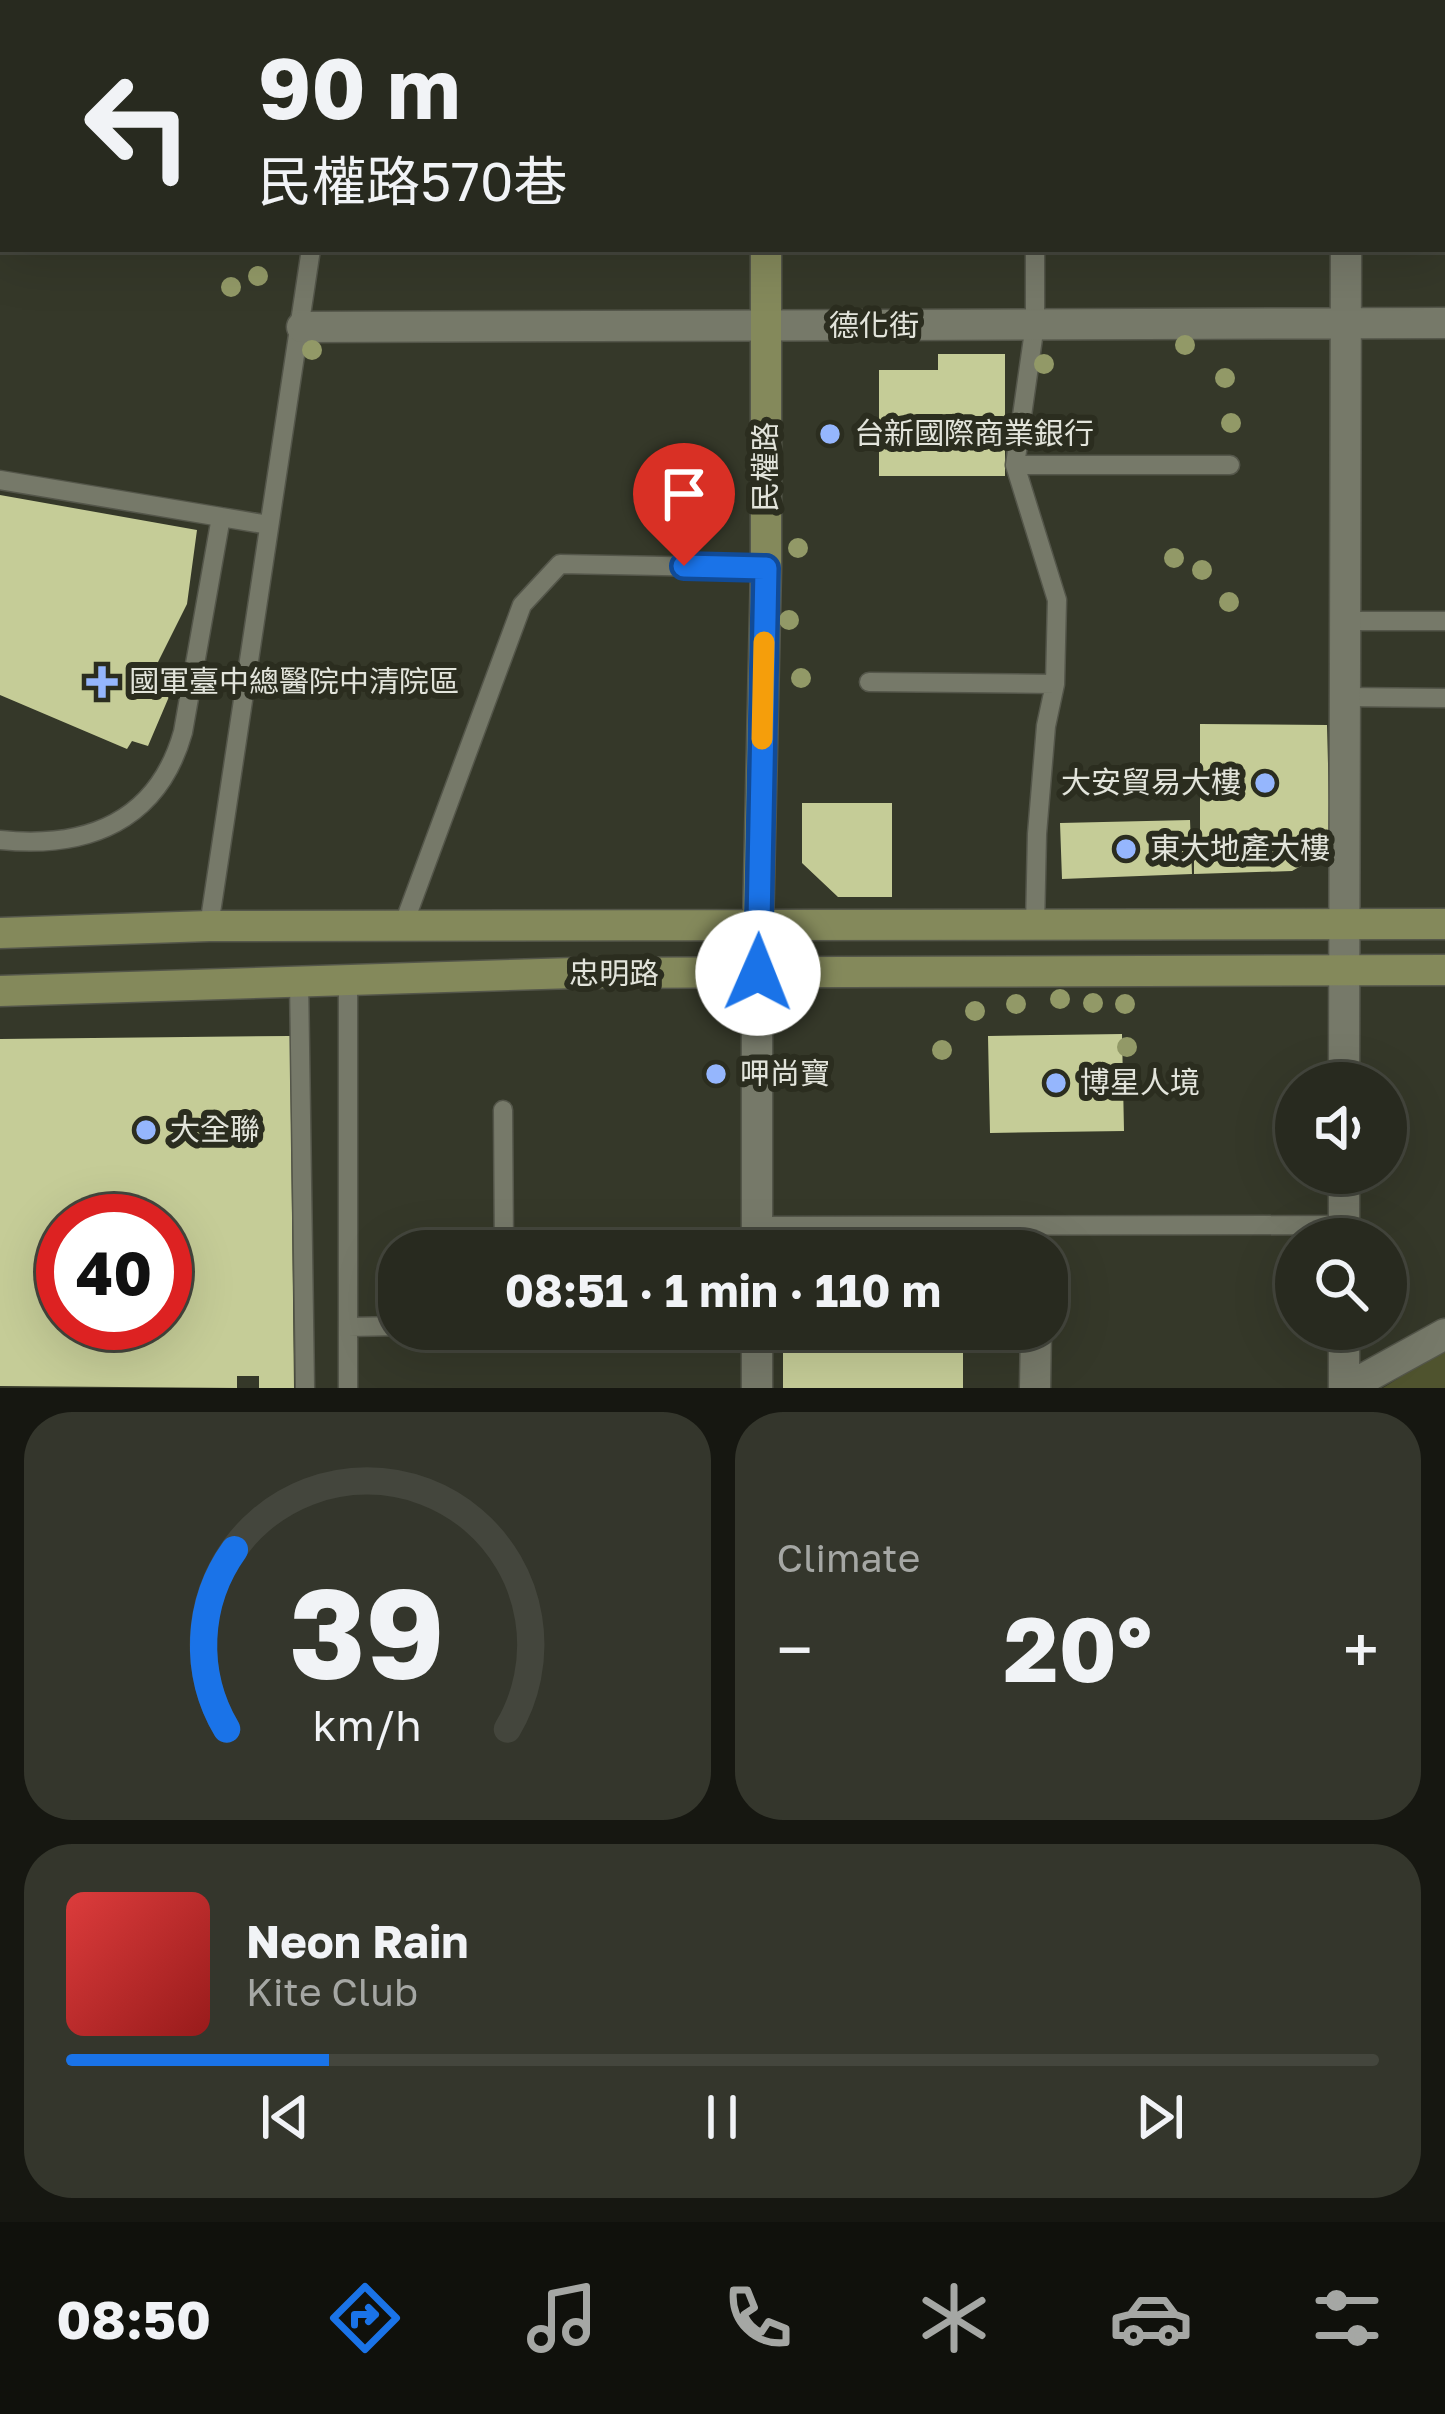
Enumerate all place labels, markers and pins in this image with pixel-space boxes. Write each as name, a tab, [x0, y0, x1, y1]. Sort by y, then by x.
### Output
place label: 台新國際商業銀行	[854, 415, 1094, 451]
marker: 台新國際商業銀行	[817, 421, 843, 447]
pin	[633, 443, 735, 566]
place label: 國軍臺中總醫院中清院區	[129, 663, 459, 699]
marker: 國軍臺中總醫院中清院區	[86, 666, 118, 698]
place label: 大安貿易大樓	[1061, 764, 1241, 800]
marker: 大安貿易大樓	[1252, 770, 1278, 796]
place label: 東大地產大樓	[1150, 830, 1330, 866]
marker: 東大地產大樓	[1113, 836, 1139, 862]
place label: 呷尚寶	[740, 1055, 830, 1091]
marker: 呷尚寶	[703, 1061, 729, 1087]
place label: 博星人境	[1080, 1064, 1200, 1100]
marker: 博星人境	[1043, 1070, 1069, 1096]
place label: 大全聯	[170, 1111, 260, 1147]
marker: 大全聯	[133, 1117, 159, 1143]

